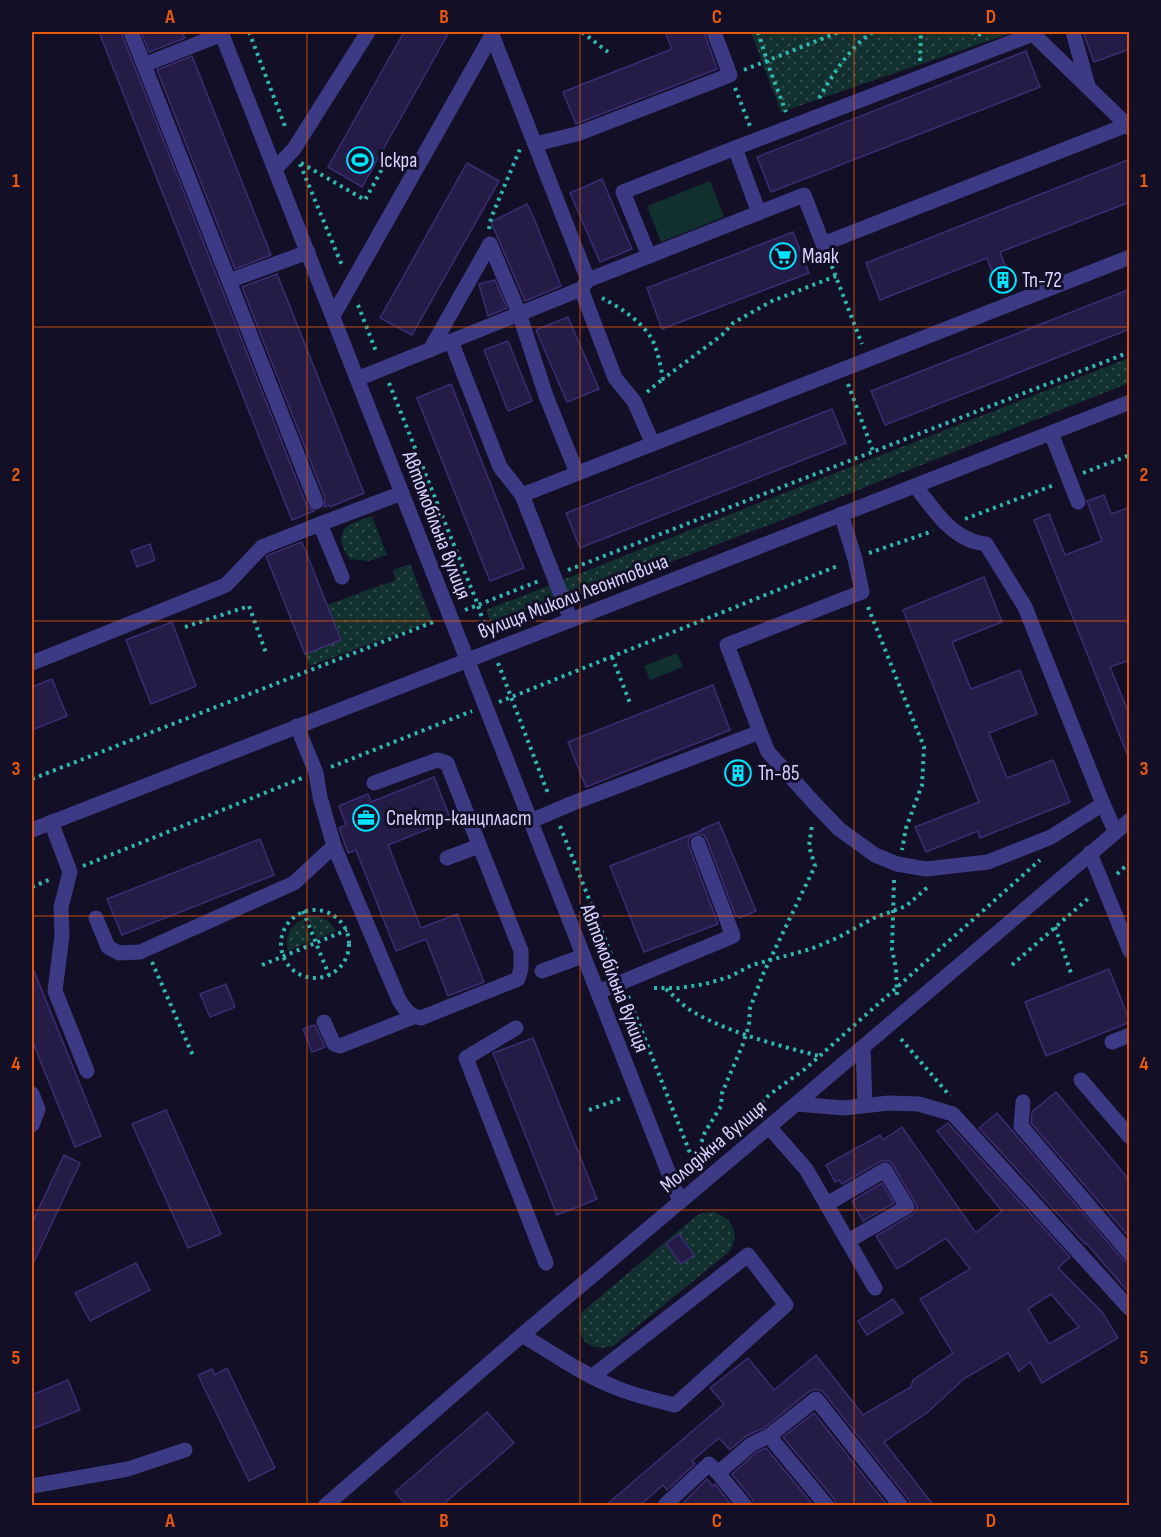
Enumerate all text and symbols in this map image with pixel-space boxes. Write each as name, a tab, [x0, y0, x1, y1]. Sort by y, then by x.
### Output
text: A	[164, 5, 175, 29]
text: B	[439, 5, 449, 29]
text: C	[712, 5, 722, 29]
text: D	[986, 5, 996, 29]
sports icon: Іскра	[345, 145, 375, 175]
place label: Іскра	[380, 148, 417, 173]
text: 1	[12, 169, 20, 193]
text: 1	[1140, 169, 1148, 193]
supermarket icon: Маяк	[768, 241, 798, 271]
place label: Маяк	[802, 244, 839, 269]
building icon: Тп-72	[988, 265, 1018, 295]
place label: Тп-72	[1022, 268, 1062, 293]
street label: Автомобільна вулиця	[396, 447, 476, 603]
text: 2	[12, 463, 20, 487]
text: 2	[1140, 463, 1148, 487]
street label: вулиця Миколи Леонтовича	[475, 549, 672, 644]
text: 3	[12, 757, 21, 781]
text: 3	[1140, 757, 1149, 781]
building icon: Тп-85	[723, 758, 753, 788]
place label: Тп-85	[758, 761, 799, 786]
office icon: Спектр-канцпласт	[351, 803, 381, 833]
place label: Спектр-канцпласт	[386, 806, 531, 831]
street label: Автомобільна вулиця	[574, 900, 654, 1056]
text: 4	[11, 1052, 21, 1076]
text: 4	[1139, 1052, 1149, 1076]
street label: Молодіжна вулиця	[655, 1095, 772, 1198]
text: 5	[12, 1346, 21, 1370]
text: 5	[1140, 1346, 1149, 1370]
text: A	[164, 1509, 175, 1533]
text: B	[439, 1509, 449, 1533]
text: C	[712, 1509, 722, 1533]
text: D	[986, 1509, 996, 1533]

